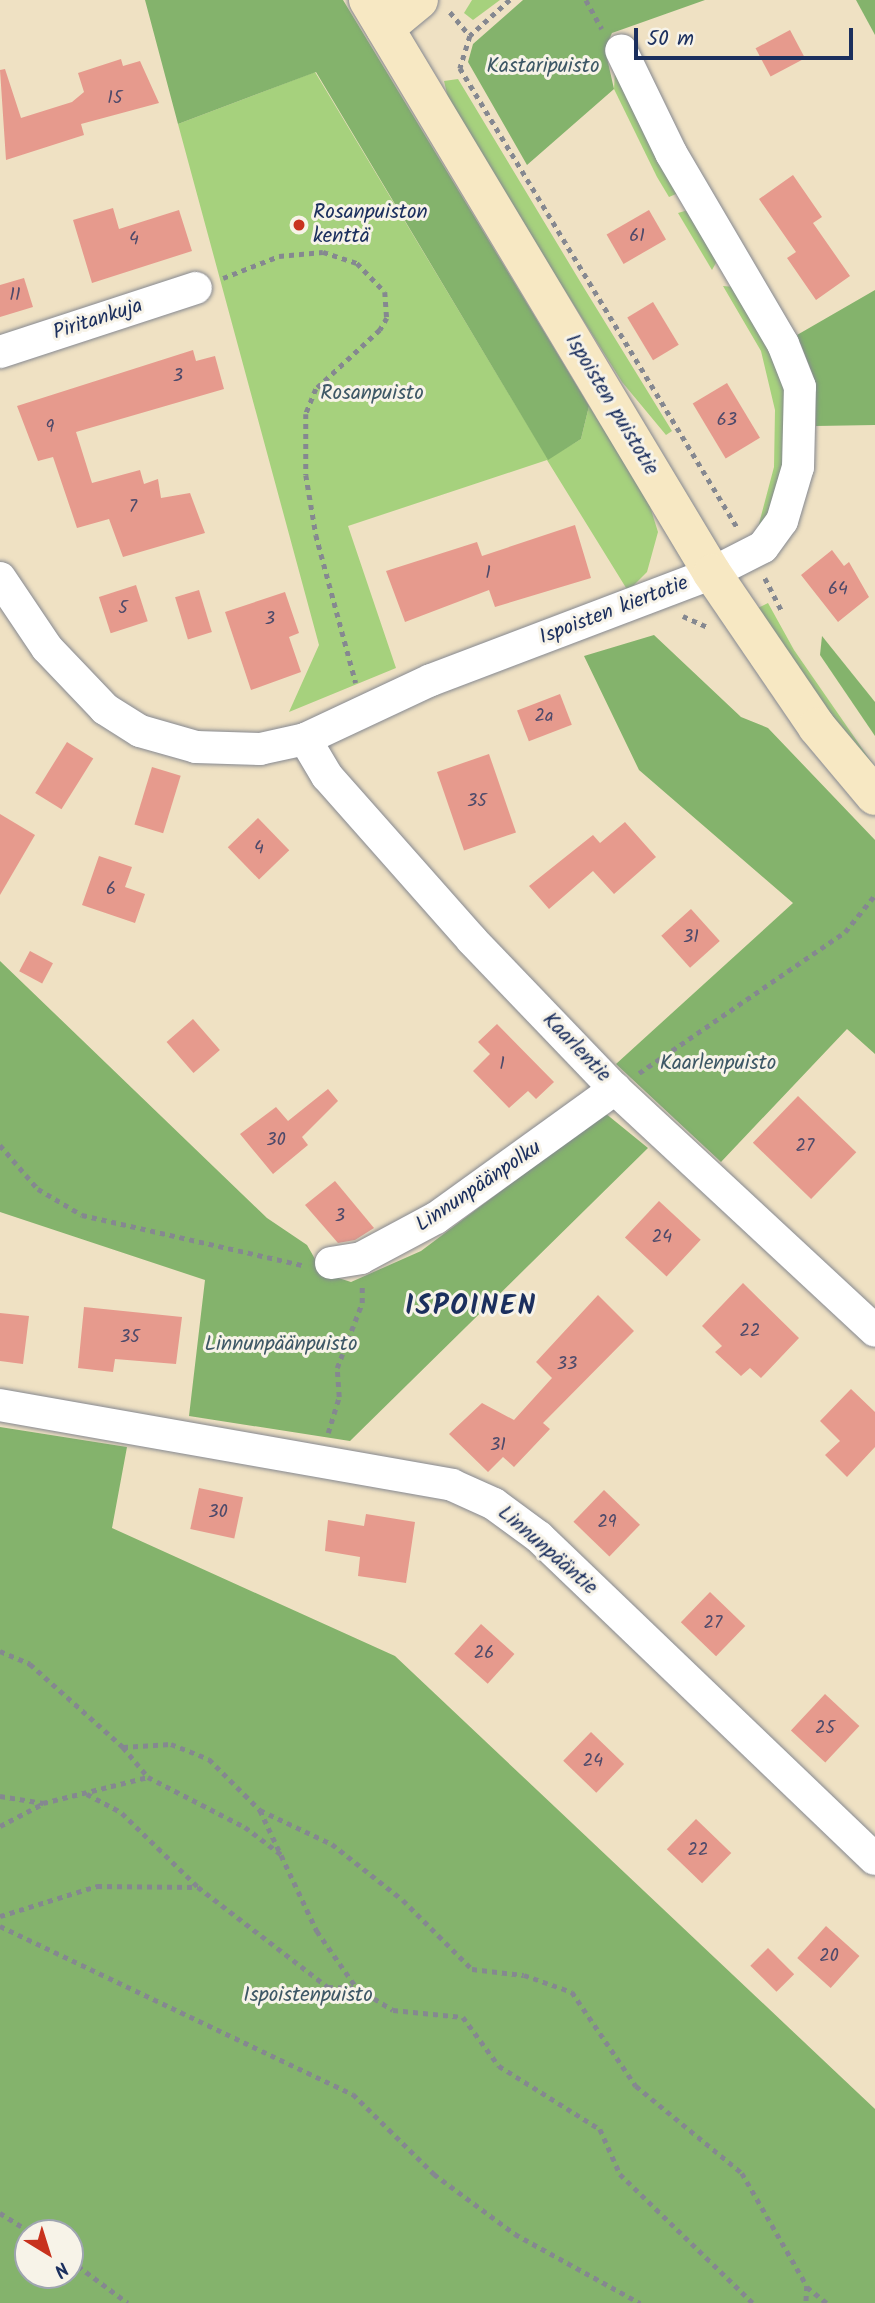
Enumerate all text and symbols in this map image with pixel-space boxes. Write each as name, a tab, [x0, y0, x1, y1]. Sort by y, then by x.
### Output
scale bar	[637, 14, 856, 58]
text: 50 m	[647, 23, 694, 56]
park label: Kastaripuisto	[487, 54, 599, 80]
house number: 15	[107, 88, 123, 110]
place label: Rosanpuiston kenttä	[313, 200, 428, 250]
marker: Rosanpuiston kenttä	[291, 217, 307, 233]
house number: 61	[629, 226, 645, 248]
house number: 4	[129, 229, 139, 251]
house number: 11	[9, 285, 21, 307]
street label: Piritankuja	[50, 294, 146, 346]
street label: Ispoisten puistotie	[559, 330, 663, 480]
house number: 3	[173, 366, 183, 388]
park label: Rosanpuisto	[320, 381, 424, 407]
house number: 63	[717, 410, 737, 432]
house number: 9	[46, 417, 54, 439]
house number: 7	[129, 497, 137, 519]
house number: 1	[485, 563, 491, 585]
street label: Ispoisten kiertotie	[536, 571, 692, 651]
house number: 64	[828, 579, 848, 601]
house number: 5	[118, 598, 128, 620]
house number: 3	[265, 609, 275, 631]
house number: 2a	[535, 706, 553, 728]
house number: 35	[467, 791, 487, 813]
house number: 4	[254, 838, 264, 860]
house number: 6	[106, 879, 116, 901]
house number: 31	[683, 927, 699, 949]
street label: Kaarlentie	[537, 1008, 615, 1088]
park label: Kaarlenpuisto	[660, 1051, 776, 1077]
house number: 1	[499, 1054, 505, 1076]
house number: 30	[266, 1130, 286, 1152]
street label: Linnunpäänpolku	[411, 1136, 547, 1238]
house number: 27	[796, 1136, 814, 1158]
house number: 3	[335, 1206, 345, 1228]
house number: 24	[652, 1227, 672, 1249]
district label: ISPOINEN	[406, 1290, 536, 1324]
house number: 22	[740, 1321, 760, 1343]
house number: 35	[120, 1327, 140, 1349]
park label: Linnunpäänpuisto	[205, 1332, 357, 1358]
house number: 33	[557, 1354, 577, 1376]
house number: 31	[490, 1435, 506, 1457]
street label: Linnunpääntie	[492, 1501, 602, 1601]
house number: 30	[208, 1502, 228, 1524]
house number: 29	[597, 1512, 617, 1534]
house number: 27	[704, 1613, 722, 1635]
house number: 26	[474, 1643, 494, 1665]
house number: 25	[815, 1718, 835, 1740]
house number: 24	[583, 1751, 603, 1773]
house number: 22	[688, 1840, 708, 1862]
house number: 20	[819, 1946, 839, 1968]
park label: Ispoistenpuisto	[243, 1983, 373, 2009]
north arrow	[14, 2219, 84, 2289]
text: N	[47, 2253, 75, 2284]

